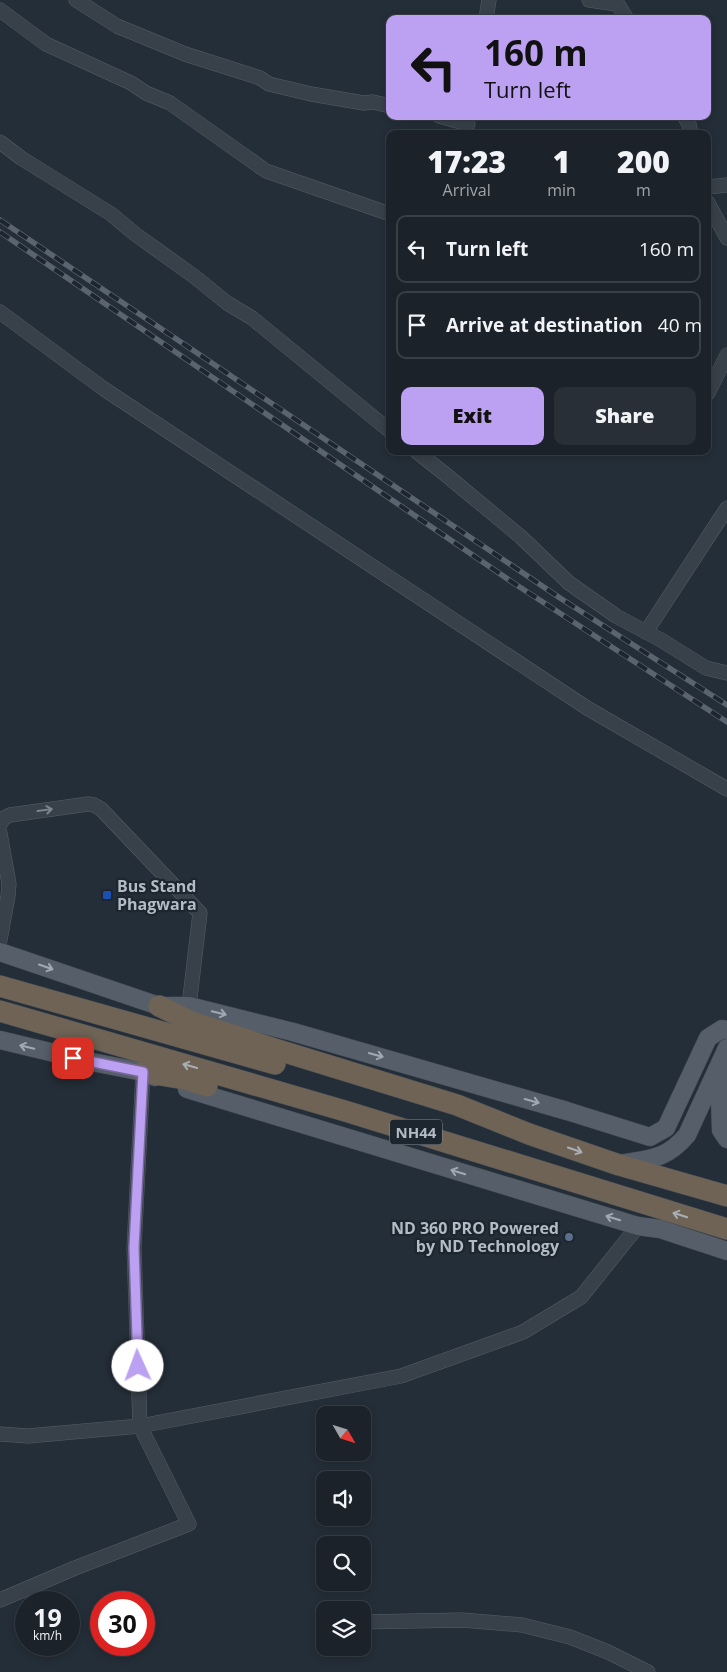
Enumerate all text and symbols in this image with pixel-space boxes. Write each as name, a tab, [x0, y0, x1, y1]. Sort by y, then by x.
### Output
text: 160 m	[484, 29, 588, 76]
icon: left	[401, 35, 466, 100]
text: Turn left	[484, 74, 571, 104]
text: 17:23	[427, 141, 506, 182]
text: 1	[553, 141, 570, 182]
text: 200	[617, 141, 670, 182]
text: Arrival	[443, 179, 491, 201]
text: min	[547, 179, 576, 201]
text: m	[636, 179, 651, 201]
icon: left	[403, 235, 431, 263]
text: Turn left	[446, 236, 528, 262]
text: 160 m	[639, 236, 694, 262]
icon: arrive	[403, 311, 431, 339]
text: Arrive at destination	[446, 312, 643, 338]
text: 40 m	[658, 312, 702, 338]
button: Exit	[401, 387, 544, 445]
button: Share	[554, 387, 696, 445]
one-way arrow	[36, 805, 52, 815]
place label: Bus Stand Phagwara	[117, 875, 197, 915]
marker: Bus Stand Phagwara	[101, 889, 113, 901]
one-way arrow	[38, 963, 54, 973]
one-way arrow	[211, 1009, 227, 1018]
pin	[52, 1037, 94, 1079]
one-way arrow	[20, 1042, 36, 1051]
icon: arrive	[59, 1044, 87, 1072]
one-way arrow	[367, 1051, 383, 1061]
one-way arrow	[182, 1060, 198, 1070]
one-way arrow	[523, 1097, 539, 1107]
road number: NH44	[390, 1120, 442, 1144]
one-way arrow	[567, 1145, 583, 1155]
one-way arrow	[450, 1166, 466, 1176]
one-way arrow	[673, 1209, 689, 1219]
one-way arrow	[606, 1213, 622, 1223]
place label: ND 360 PRO Powered by ND Technology	[391, 1217, 560, 1257]
marker: ND 360 PRO Powered by ND Technology	[563, 1231, 575, 1243]
position arrow	[111, 1339, 163, 1391]
north arrow	[316, 1406, 371, 1461]
map controls	[316, 1406, 371, 1656]
button: sound	[316, 1471, 371, 1526]
button: search	[316, 1536, 371, 1591]
speed limit sign: 30	[90, 1591, 155, 1656]
text: 19	[33, 1600, 62, 1634]
button: layers	[316, 1601, 371, 1656]
text: km/h	[33, 1627, 62, 1644]

